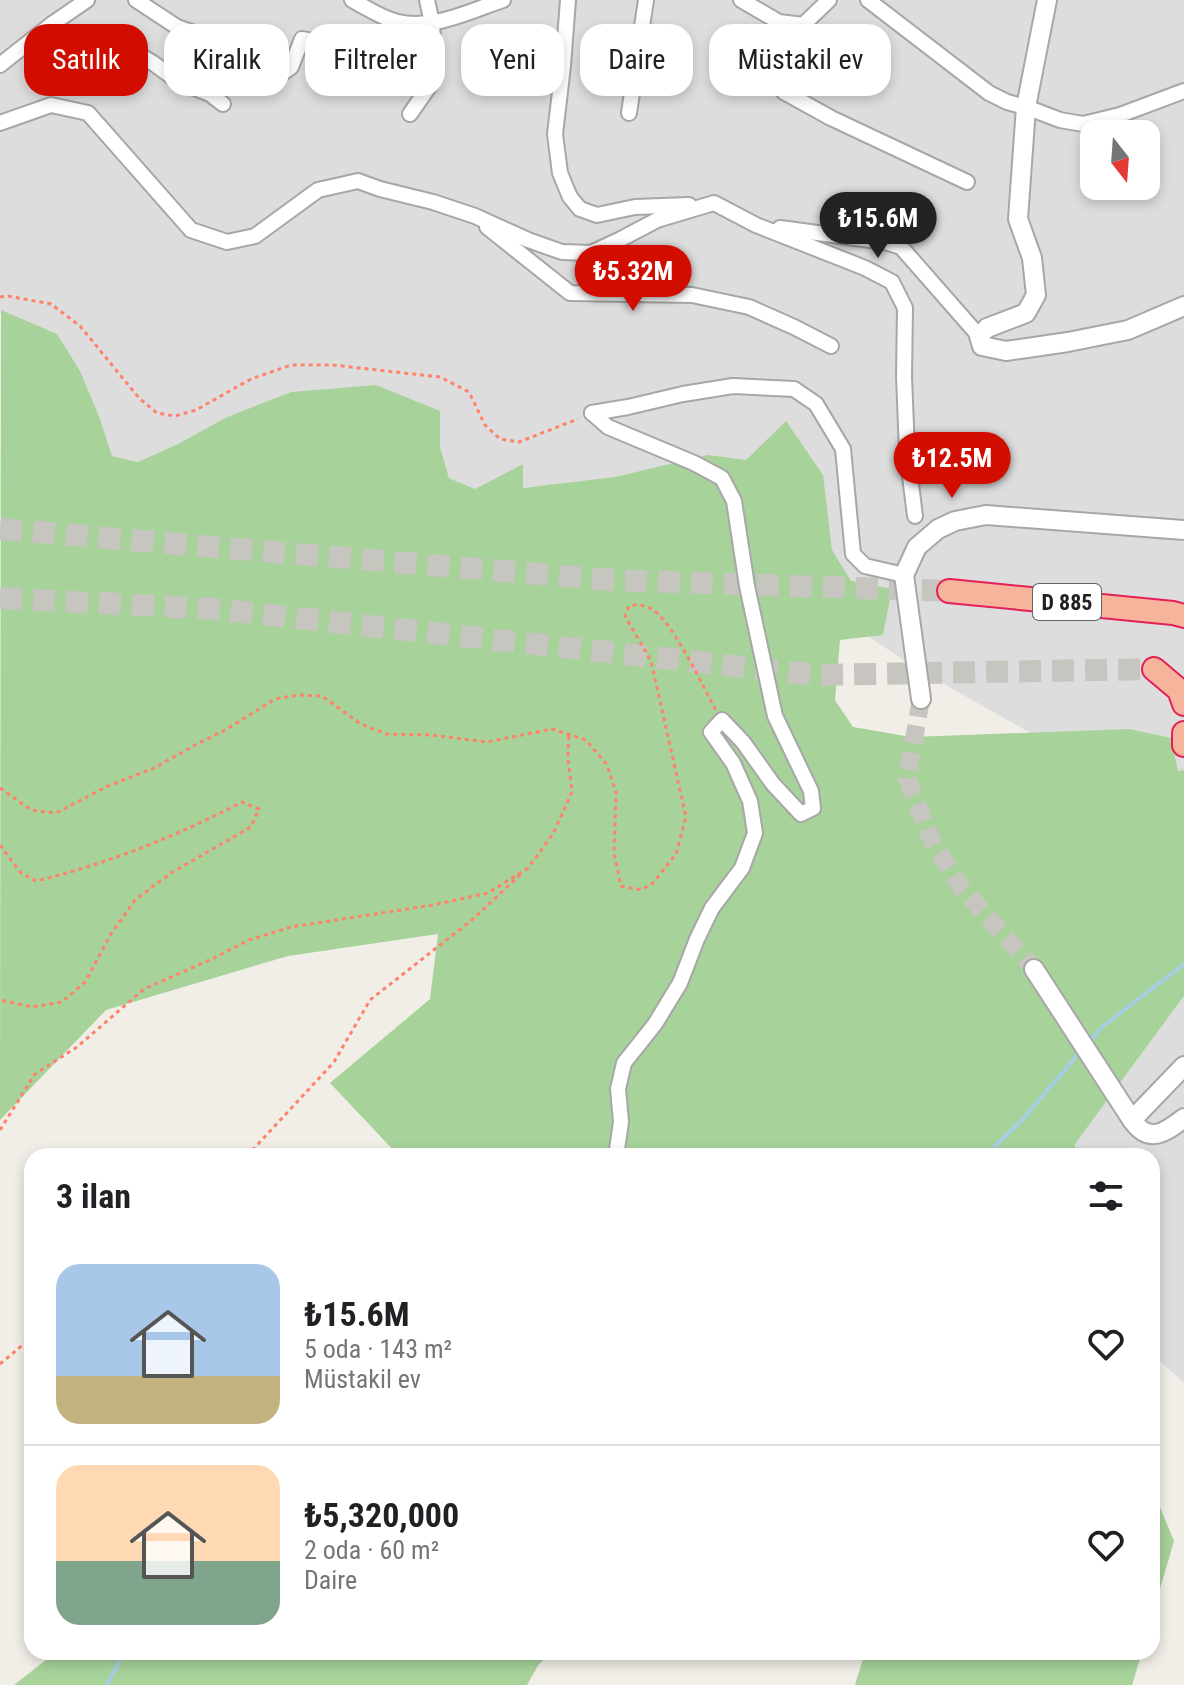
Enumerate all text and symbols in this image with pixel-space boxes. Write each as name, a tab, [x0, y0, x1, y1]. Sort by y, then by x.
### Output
chip: Satılık	[24, 24, 148, 96]
chip: Kiralık	[164, 24, 289, 96]
chip: Filtreler	[305, 24, 445, 96]
chip: Yeni	[461, 24, 564, 96]
chip: Daire	[580, 24, 693, 96]
chip: Müstakil ev	[709, 24, 891, 96]
north arrow	[1080, 120, 1160, 200]
map controls	[1080, 120, 1160, 200]
pin: ₺15.6M	[813, 192, 943, 260]
text: ₺15.6M	[838, 203, 918, 233]
pin: ₺5.32M	[568, 245, 698, 313]
text: ₺5.32M	[593, 256, 673, 286]
pin: ₺12.5M	[887, 432, 1017, 500]
text: ₺12.5M	[912, 443, 992, 473]
road number: D 885	[1033, 584, 1101, 620]
icon: filters	[1084, 1174, 1128, 1218]
text: 3 ilan	[56, 1176, 131, 1216]
text: ₺15.6M	[304, 1294, 410, 1334]
icon: home	[120, 1296, 216, 1392]
icon: heart	[1084, 1322, 1128, 1366]
text: 5 oda · 143 m²	[304, 1334, 452, 1364]
text: Müstakil ev	[304, 1364, 421, 1394]
text: ₺5,320,000	[304, 1495, 459, 1535]
icon: home	[120, 1497, 216, 1593]
icon: heart	[1084, 1523, 1128, 1567]
text: 2 oda · 60 m²	[304, 1535, 439, 1565]
text: Daire	[304, 1565, 357, 1595]

